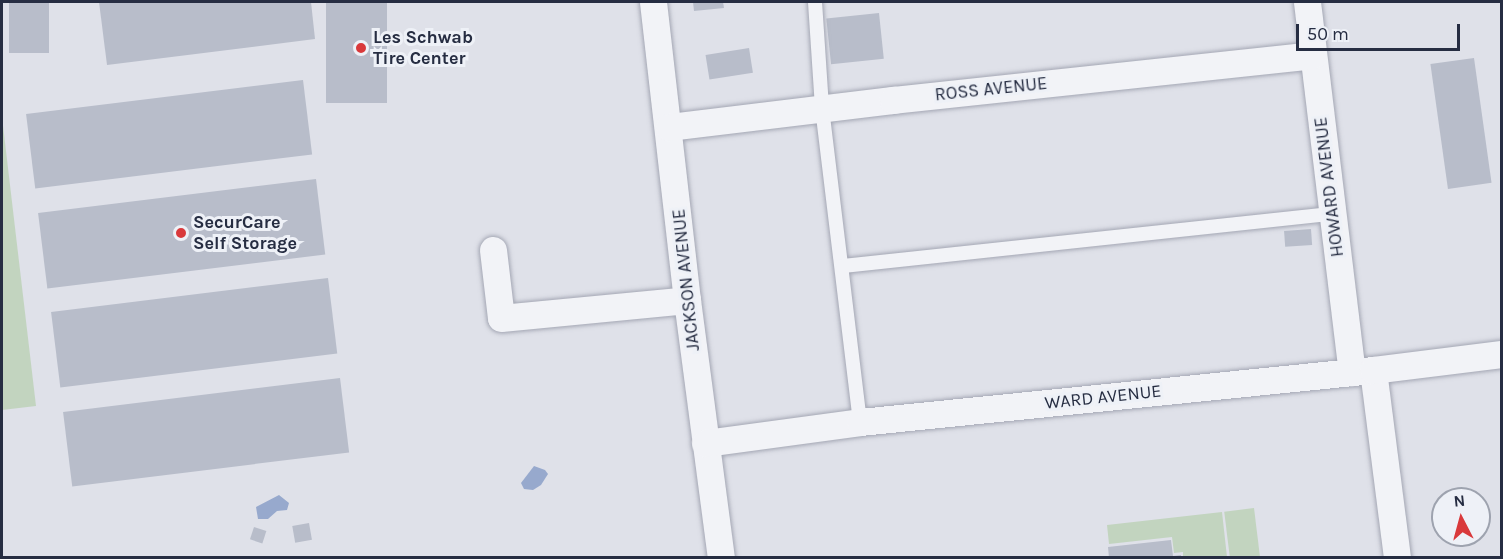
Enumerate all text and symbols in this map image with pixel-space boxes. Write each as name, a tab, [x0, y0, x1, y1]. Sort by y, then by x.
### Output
scale bar	[1299, 12, 1462, 50]
text: 50 m	[1307, 23, 1349, 45]
place label: Les Schwab Tire Center	[373, 27, 473, 70]
marker: Les Schwab Tire Center	[354, 41, 368, 55]
street label: ROSS AVENUE	[934, 72, 1048, 106]
street label: HOWARD AVENUE	[1310, 116, 1348, 258]
street label: JACKSON AVENUE	[668, 208, 704, 352]
place label: SecurCare Self Storage	[193, 212, 297, 254]
marker: SecurCare Self Storage	[174, 226, 188, 240]
street label: WARD AVENUE	[1044, 380, 1162, 414]
north arrow	[1431, 487, 1491, 547]
text: N	[1453, 491, 1466, 511]

